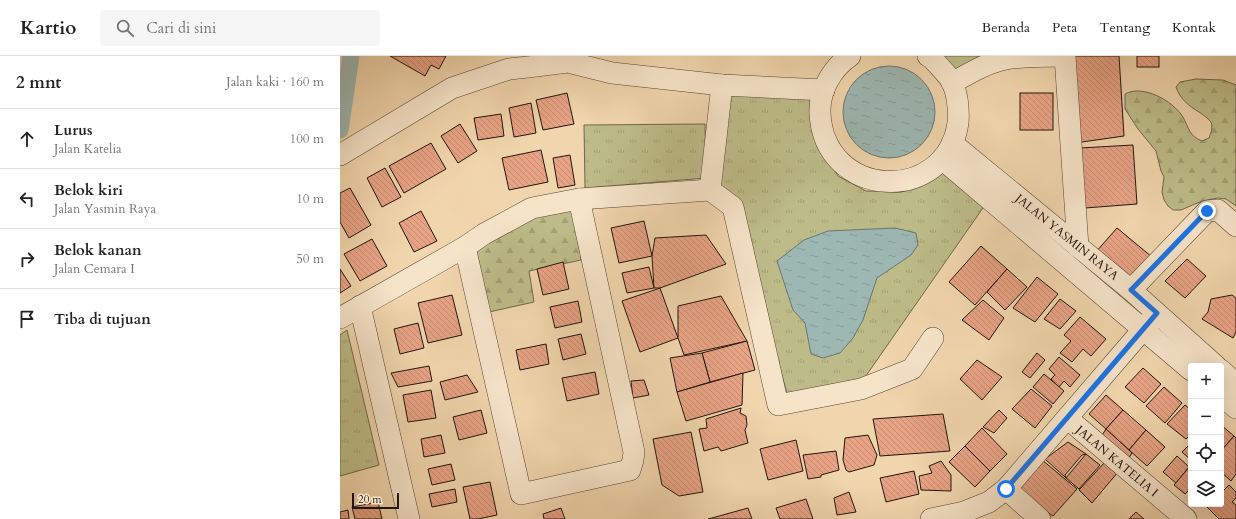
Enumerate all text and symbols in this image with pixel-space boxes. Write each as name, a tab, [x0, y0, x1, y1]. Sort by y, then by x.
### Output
search box	[100, 10, 380, 46]
text: Kartio	[20, 15, 76, 41]
icon: search	[114, 17, 136, 39]
text: Cari di sini	[146, 18, 216, 38]
text: Beranda	[982, 18, 1030, 37]
text: Peta	[1052, 18, 1077, 37]
text: Tentang	[1099, 18, 1150, 37]
text: Kontak	[1172, 18, 1216, 37]
text: 2 mnt	[16, 71, 61, 94]
text: Jalan kaki · 160 m	[226, 73, 324, 91]
text: Lurus	[54, 120, 93, 140]
icon: ahead	[16, 128, 38, 150]
text: 100 m	[290, 130, 324, 148]
text: Jalan Katelia	[54, 140, 122, 158]
text: Belok kiri	[54, 180, 123, 200]
icon: left	[16, 188, 38, 210]
street label: JALAN YASMIN RAYA	[1010, 189, 1122, 284]
text: 10 m	[296, 190, 324, 208]
text: Jalan Yasmin Raya	[54, 200, 156, 218]
route end	[1198, 202, 1216, 220]
text: Belok kanan	[54, 240, 142, 260]
icon: right	[16, 248, 38, 270]
text: 50 m	[296, 250, 324, 268]
text: Jalan Cemara I	[54, 260, 135, 278]
icon: arrive	[16, 308, 38, 330]
text: Tiba di tujuan	[54, 309, 151, 329]
map controls	[1188, 363, 1224, 507]
button: +	[1188, 363, 1224, 399]
button: −	[1188, 399, 1224, 435]
street label: JALAN KATELIA I	[1071, 421, 1161, 500]
button: locate	[1188, 435, 1224, 471]
button: layers	[1188, 471, 1224, 507]
route start	[997, 480, 1015, 498]
scale bar	[352, 491, 399, 510]
text: 20 m	[358, 492, 382, 507]

